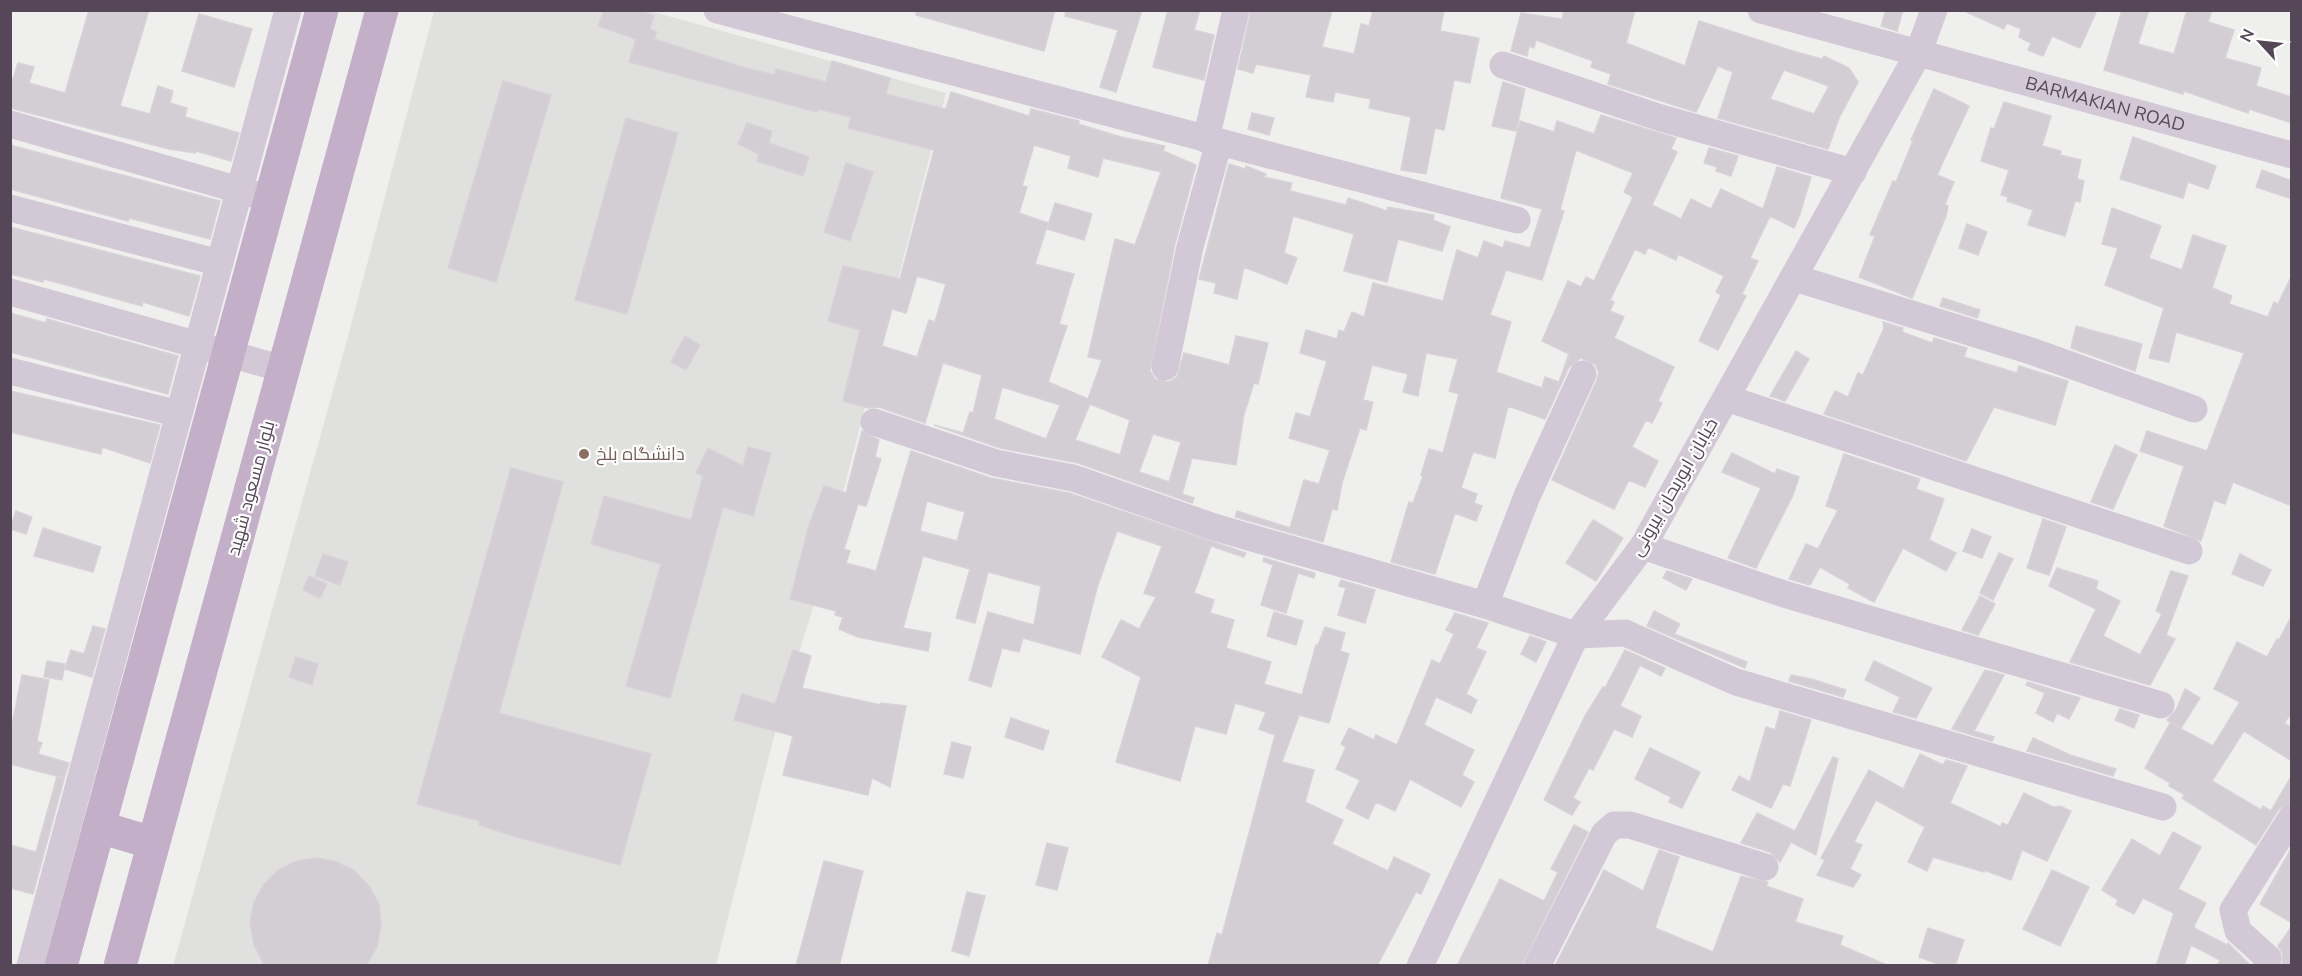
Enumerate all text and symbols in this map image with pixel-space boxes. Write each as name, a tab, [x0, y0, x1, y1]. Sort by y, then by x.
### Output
north arrow	[2230, 12, 2290, 72]
text: N	[2235, 25, 2260, 46]
street label: BARMAKIAN ROAD	[2023, 71, 2188, 137]
street label: خیابان ابوریحان بیرونی	[1625, 414, 1723, 560]
street label: بلوار مسعود شهید	[221, 418, 281, 558]
place label: دانشگاه بلخ	[596, 442, 685, 466]
marker: دانشگاه بلخ	[577, 447, 591, 461]

